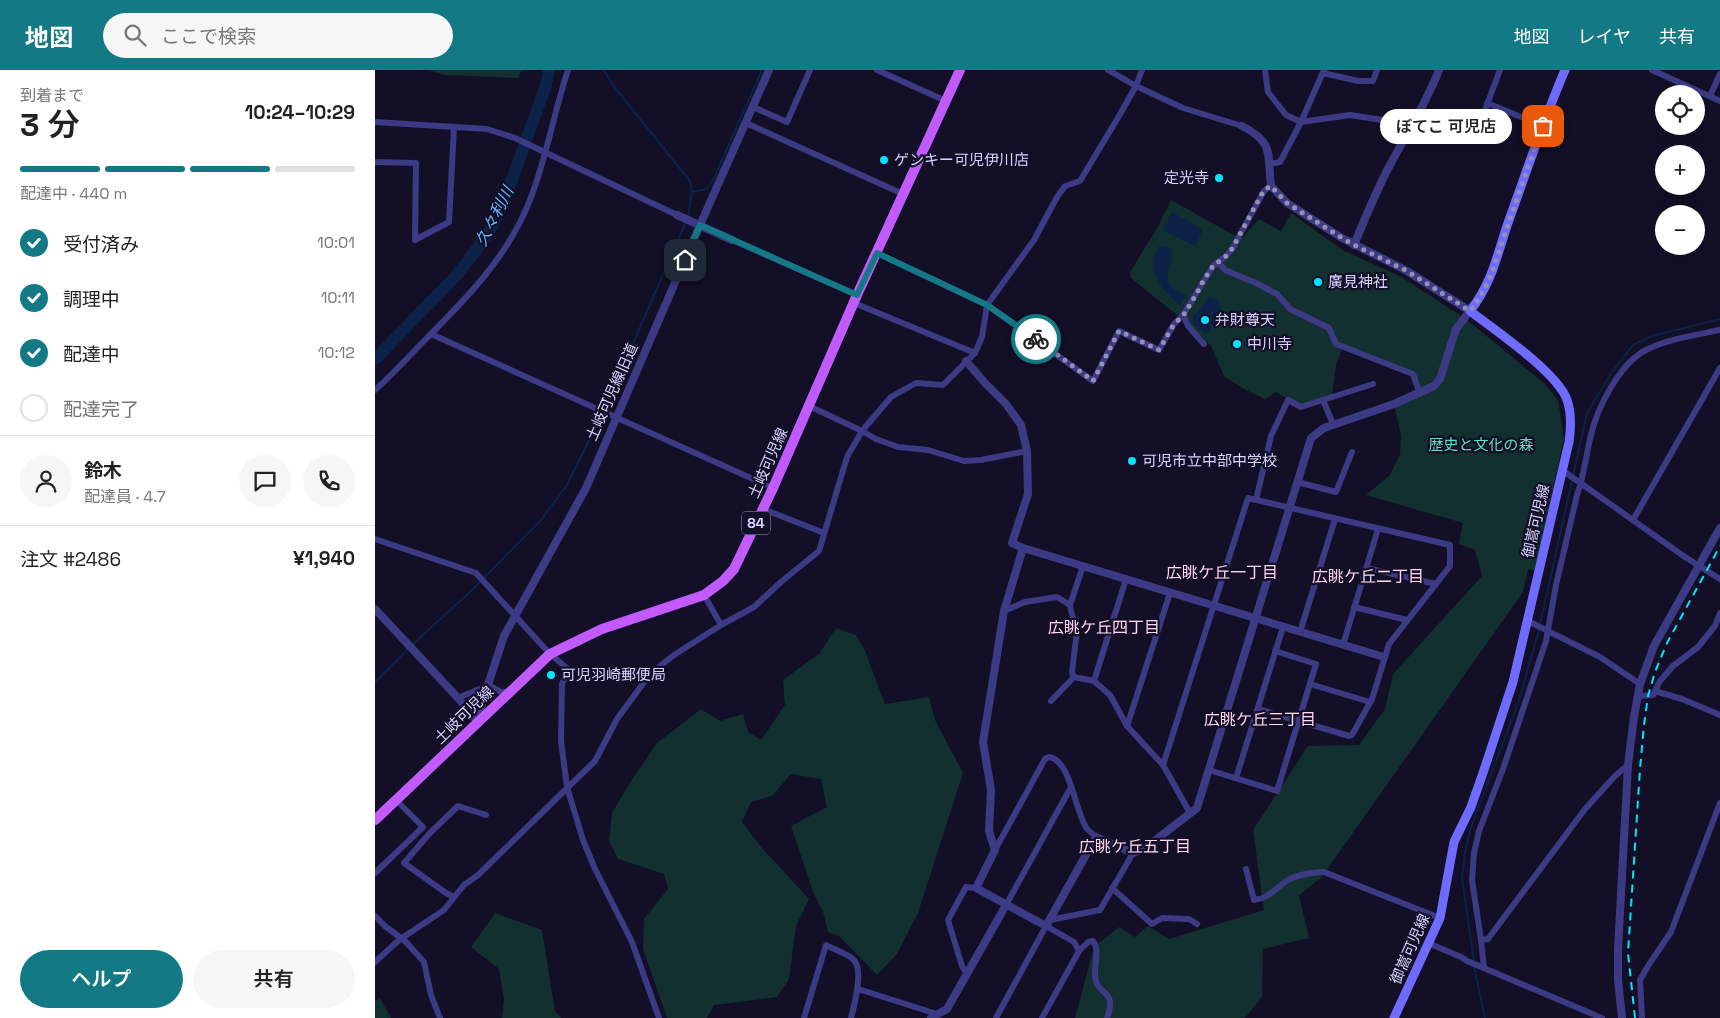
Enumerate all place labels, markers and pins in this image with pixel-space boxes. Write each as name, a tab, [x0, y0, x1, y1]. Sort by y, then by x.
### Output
pin	[1522, 105, 1564, 147]
callout: ぼてこ 可児店	[1381, 108, 1513, 144]
place label: ゲンキー可児伊川店	[894, 150, 1029, 169]
marker: ゲンキー可児伊川店	[878, 154, 890, 166]
place label: 定光寺	[1164, 168, 1209, 187]
marker: 定光寺	[1213, 172, 1225, 184]
pin	[664, 239, 706, 281]
place label: 廣見神社	[1328, 272, 1388, 291]
marker: 廣見神社	[1312, 276, 1324, 288]
place label: 弁財尊天	[1215, 310, 1275, 329]
marker: 弁財尊天	[1199, 314, 1211, 326]
place label: 中川寺	[1247, 334, 1292, 353]
marker: 中川寺	[1231, 338, 1243, 350]
place label: 可児市立中部中学校	[1142, 451, 1277, 470]
marker: 可児市立中部中学校	[1126, 455, 1138, 467]
place label: 可児羽崎郵便局	[561, 665, 666, 684]
marker: 可児羽崎郵便局	[545, 669, 557, 681]

